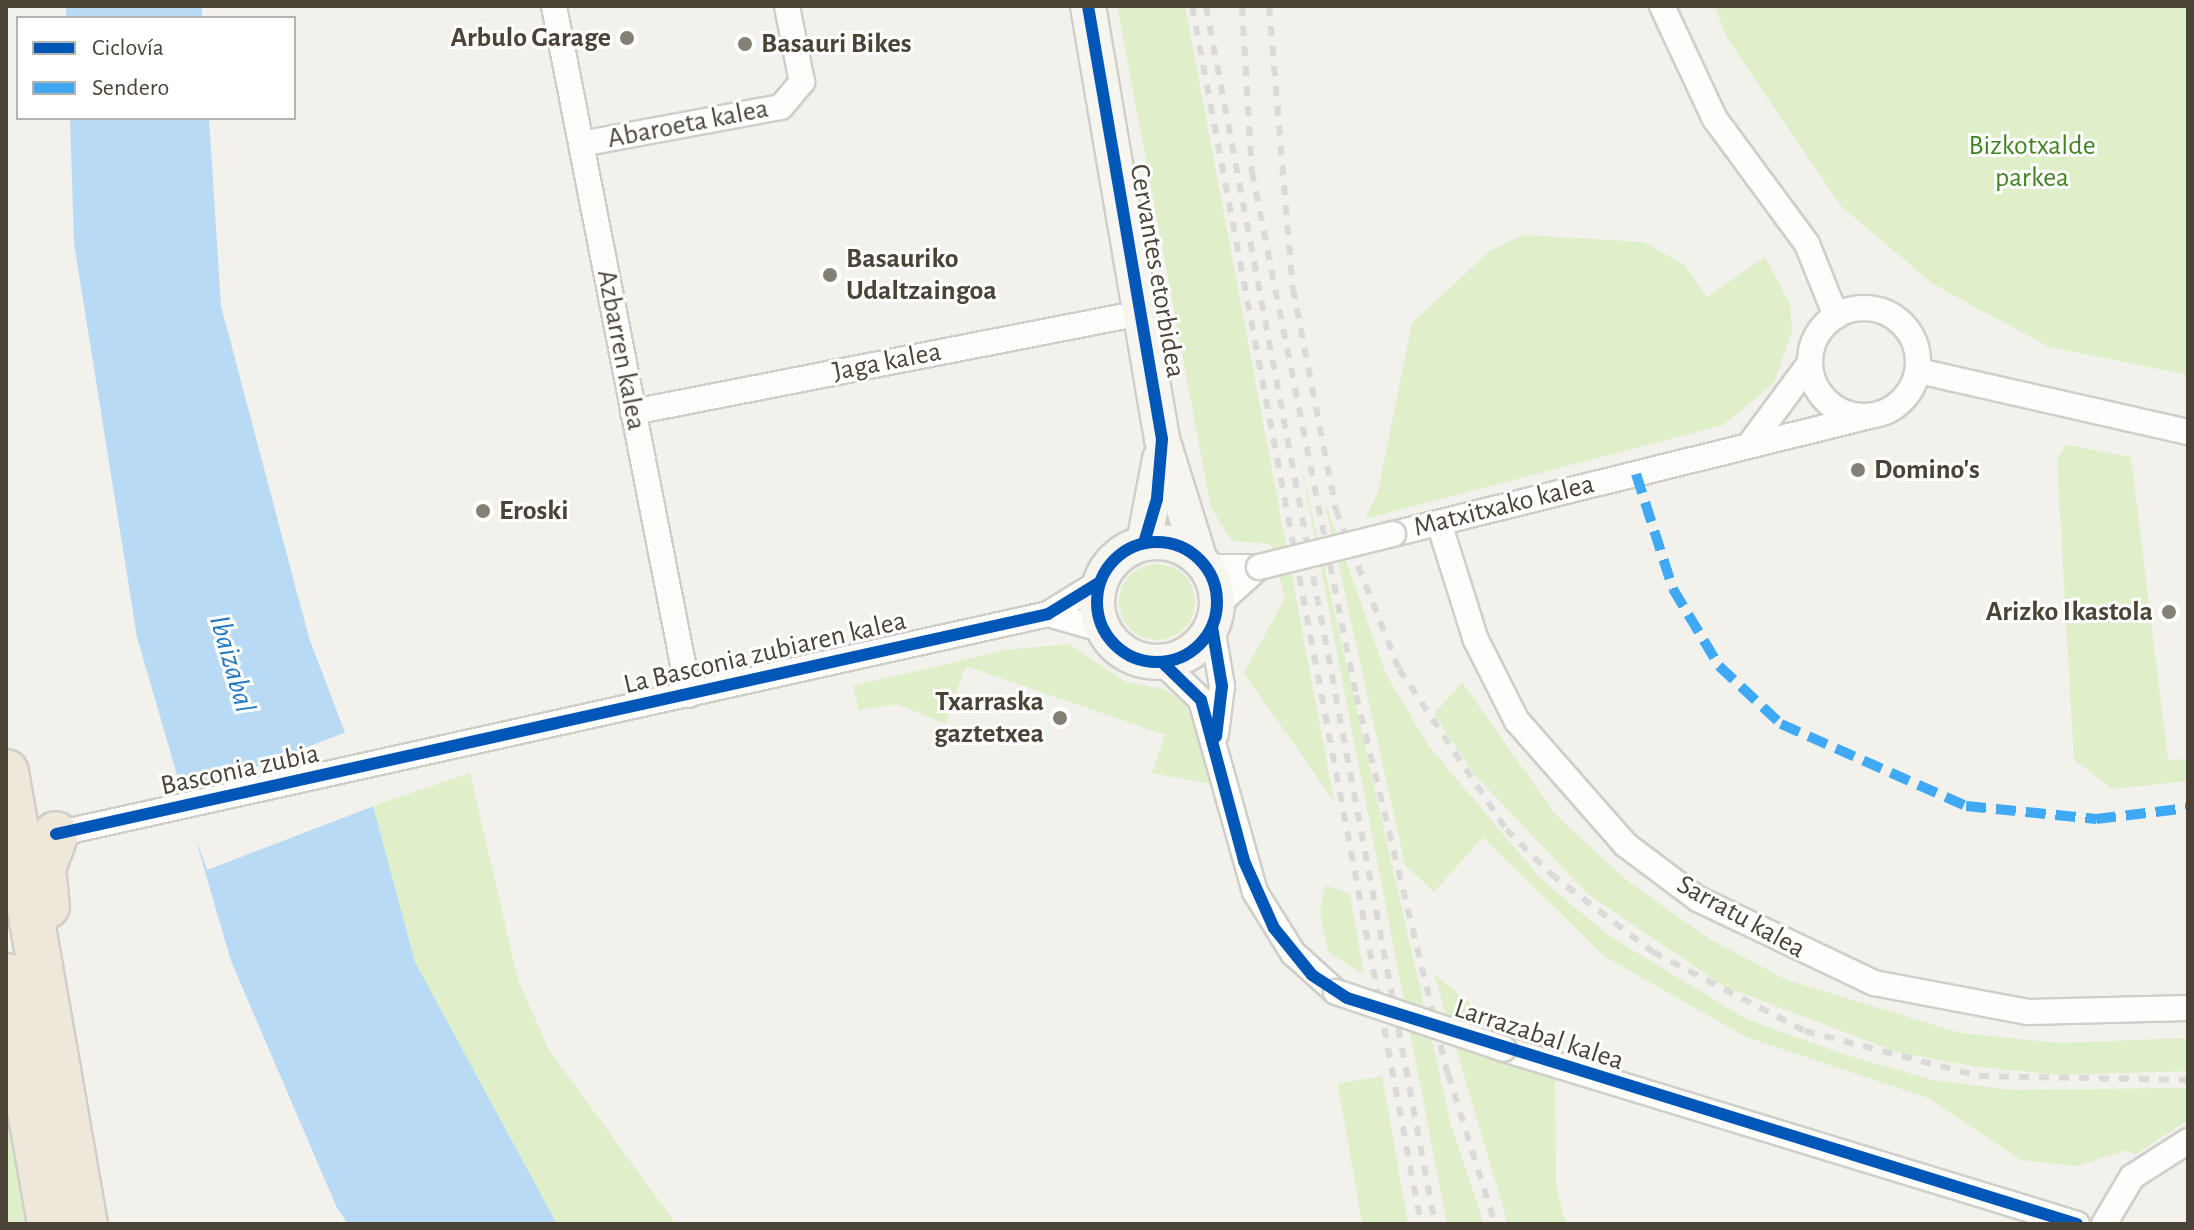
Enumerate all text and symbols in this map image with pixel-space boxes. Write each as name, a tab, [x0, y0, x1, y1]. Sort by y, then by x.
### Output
legend	[16, 16, 296, 120]
place label: Arbulo Garage	[450, 21, 611, 55]
place label: Basauri Bikes	[761, 27, 912, 61]
marker: Arbulo Garage	[618, 29, 636, 47]
marker: Basauri Bikes	[736, 35, 754, 53]
text: Ciclovía	[92, 36, 164, 60]
text: Sendero	[92, 76, 169, 100]
street label: Abaroeta kalea	[605, 92, 771, 156]
park label: Bizkotxalde parkea	[1968, 129, 2096, 195]
street label: Cervantes etorbidea	[1122, 161, 1192, 381]
place label: Basauriko Udaltzaingoa	[846, 242, 997, 308]
marker: Basauriko Udaltzaingoa	[821, 266, 839, 284]
street label: Azbarren kalea	[589, 267, 653, 433]
street label: Jaga kalea	[830, 335, 944, 389]
place label: Domino's	[1874, 453, 1980, 487]
marker: Domino's	[1849, 461, 1867, 479]
street label: Matxitxako kalea	[1410, 467, 1598, 545]
place label: Eroski	[499, 494, 568, 528]
marker: Eroski	[474, 502, 492, 520]
place label: Arizko Ikastola	[1986, 595, 2153, 629]
marker: Arizko Ikastola	[2160, 603, 2178, 621]
street label: La Basconia zubiaren kalea	[620, 604, 910, 702]
water label: Ibaizabal	[201, 611, 263, 717]
place label: Txarraska gaztetxea	[934, 685, 1044, 751]
marker: Txarraska gaztetxea	[1051, 709, 1069, 727]
street label: Basconia zubia	[158, 737, 322, 803]
street label: Sarratu kalea	[1671, 868, 1811, 966]
street label: Larrazabal kalea	[1450, 992, 1628, 1078]

